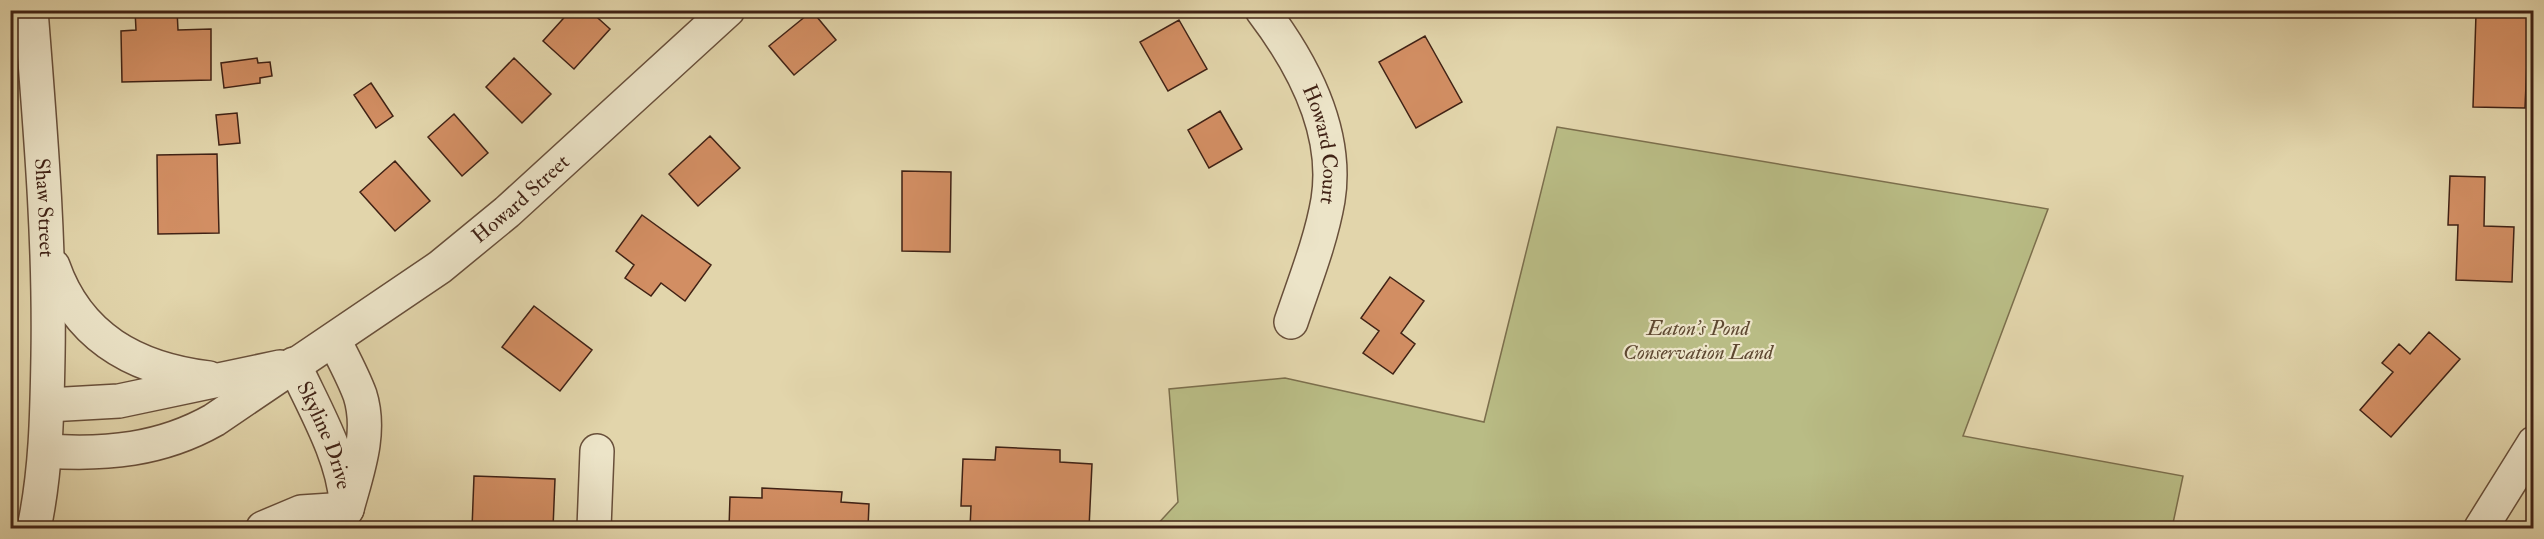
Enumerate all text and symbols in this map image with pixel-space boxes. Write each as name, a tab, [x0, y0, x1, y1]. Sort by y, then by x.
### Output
street label: Howard Court	[1296, 81, 1343, 207]
street label: Howard Street	[466, 148, 575, 249]
street label: Shaw Street	[28, 157, 60, 258]
park label: Eaton's Pond Conservation Land	[1623, 315, 1774, 366]
street label: Skyline Drive	[290, 377, 357, 492]

